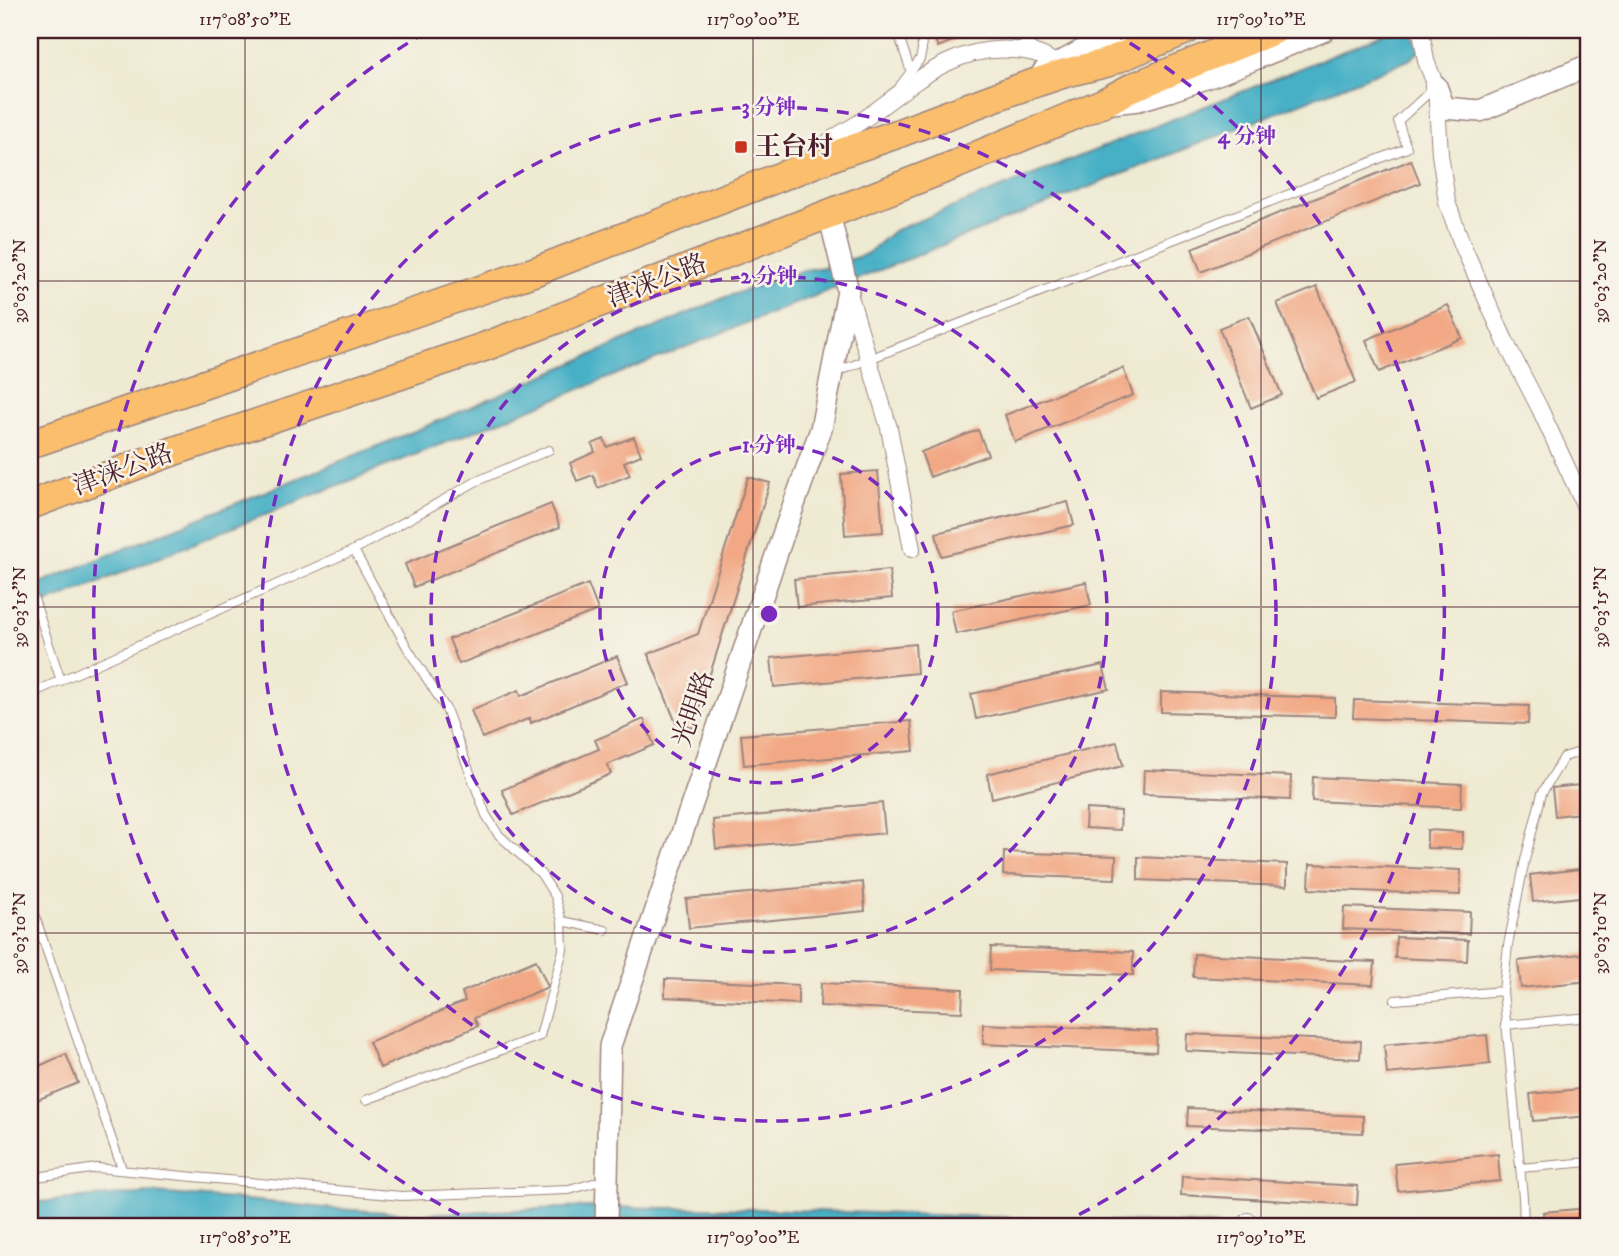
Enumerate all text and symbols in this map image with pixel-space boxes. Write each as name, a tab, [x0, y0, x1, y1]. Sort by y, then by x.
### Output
text: 117°08'50"E	[199, 9, 291, 31]
text: 117°09'00"E	[707, 9, 800, 31]
text: 117°09'10"E	[1216, 9, 1306, 31]
text: 3 分钟	[742, 95, 796, 121]
text: 4 分钟	[1218, 124, 1276, 150]
place label: 王台村	[755, 131, 833, 164]
marker: 王台村	[733, 139, 749, 155]
text: 39°03'20"N	[9, 238, 31, 323]
text: 39°03'20"N	[1590, 238, 1612, 323]
street label: 津涞公路	[603, 247, 711, 315]
text: 2 分钟	[741, 264, 797, 290]
text: 1 分钟	[742, 433, 796, 459]
street label: 津涞公路	[68, 437, 178, 503]
text: 39°03'15"N	[9, 566, 31, 648]
text: 39°03'15"N	[1590, 566, 1612, 648]
centre of rings	[757, 602, 781, 626]
street label: 光明路	[666, 667, 722, 751]
text: 39°03'10"N	[9, 892, 31, 974]
text: 39°03'10"N	[1590, 892, 1612, 974]
text: 117°08'50"E	[199, 1227, 291, 1249]
text: 117°09'00"E	[707, 1227, 800, 1249]
text: 117°09'10"E	[1216, 1227, 1306, 1249]

